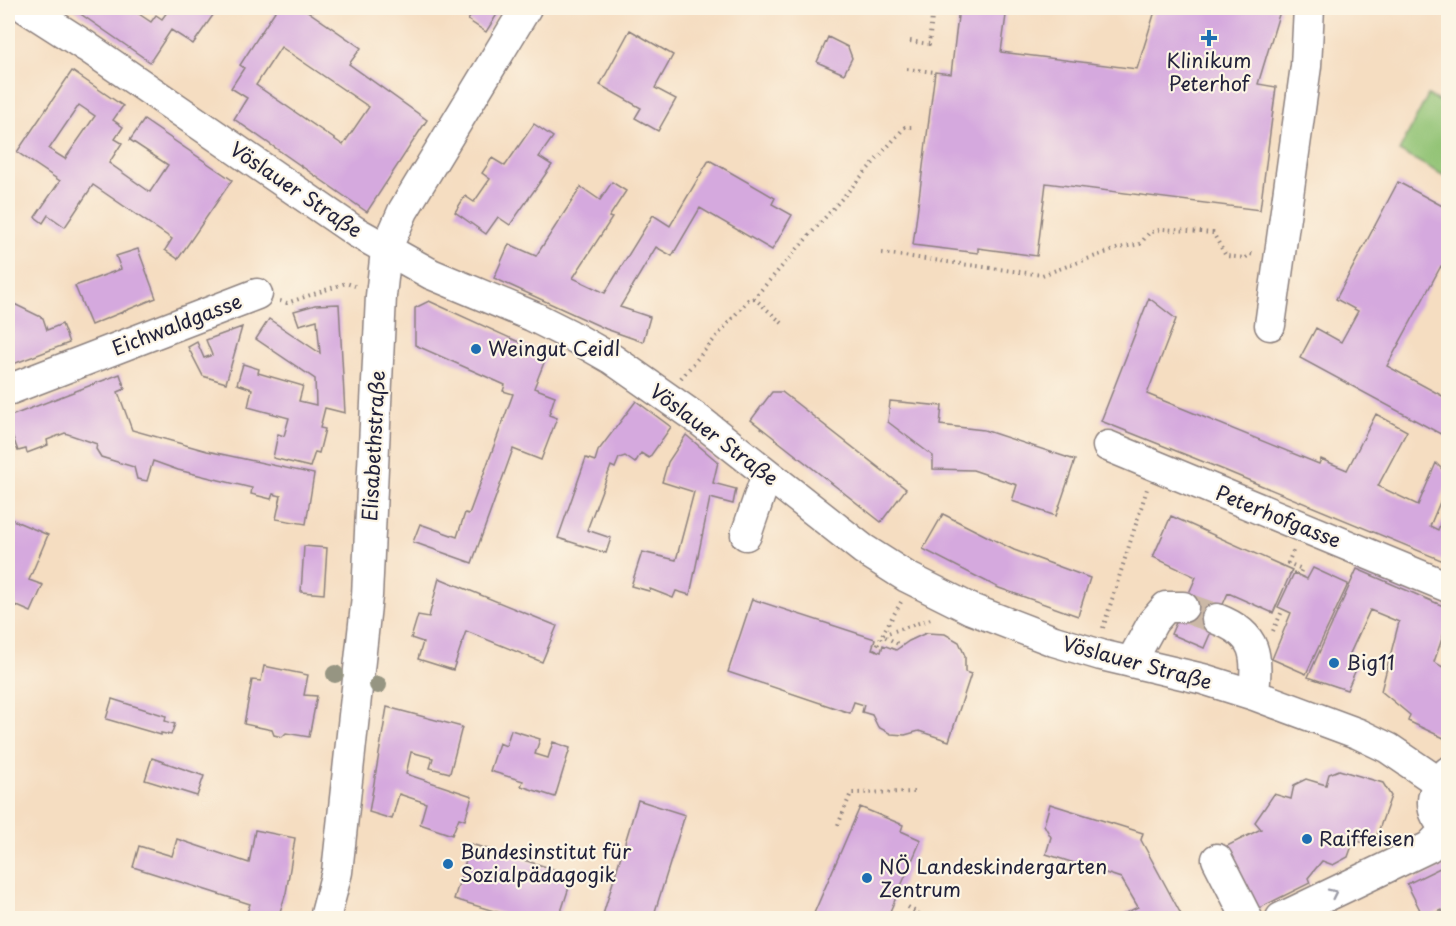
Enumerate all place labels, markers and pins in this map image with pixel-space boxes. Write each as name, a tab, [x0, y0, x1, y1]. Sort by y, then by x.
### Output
marker: Klinikum Peterhof	[1200, 29, 1218, 47]
place label: Klinikum Peterhof	[1167, 45, 1251, 98]
place label: Weingut Ceidl	[488, 333, 620, 363]
marker: Weingut Ceidl	[469, 342, 483, 356]
place label: Big11	[1346, 647, 1395, 677]
marker: Big11	[1327, 656, 1341, 670]
place label: Raiffeisen	[1319, 823, 1415, 853]
marker: Raiffeisen	[1300, 832, 1314, 846]
place label: Bundesinstitut für Sozialpädagogik	[460, 836, 632, 889]
place label: NÖ Landeskindergarten Zentrum	[879, 851, 1107, 904]
marker: Bundesinstitut für Sozialpädagogik	[441, 857, 455, 871]
marker: NÖ Landeskindergarten Zentrum	[860, 871, 874, 885]

